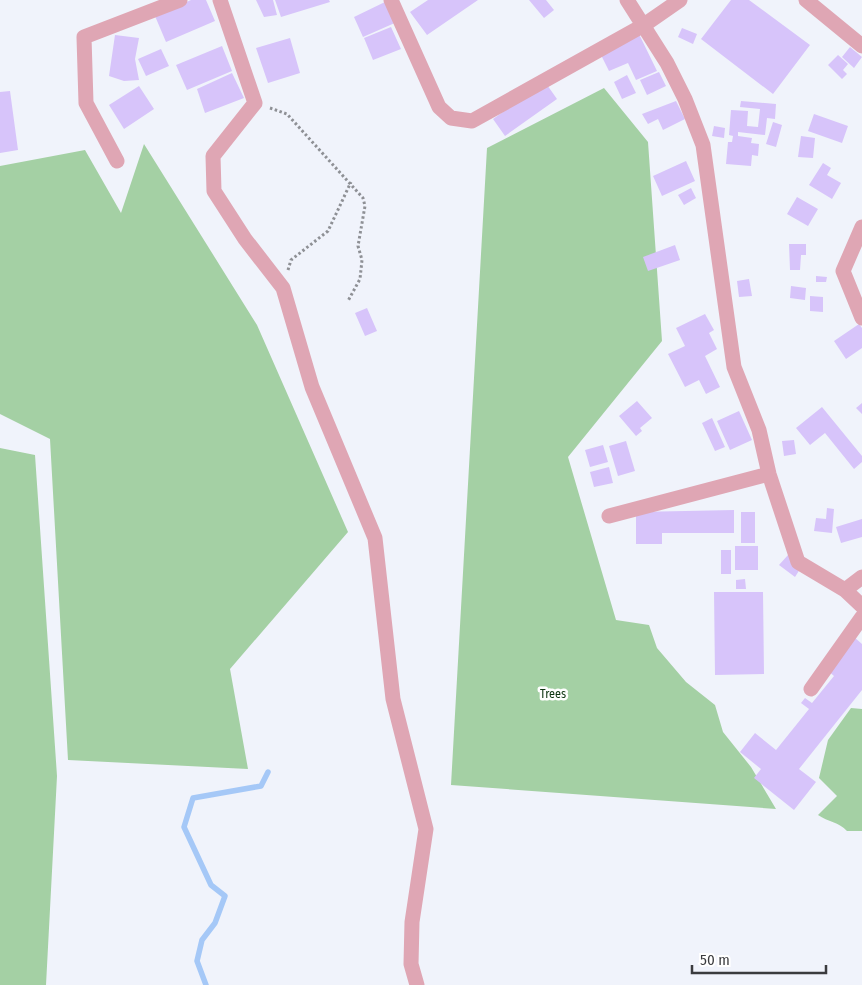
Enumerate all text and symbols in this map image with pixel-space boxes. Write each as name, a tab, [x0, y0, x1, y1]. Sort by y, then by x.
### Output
park label: Trees	[540, 687, 566, 701]
scale bar	[692, 942, 826, 974]
text: 50 m	[700, 951, 730, 969]

